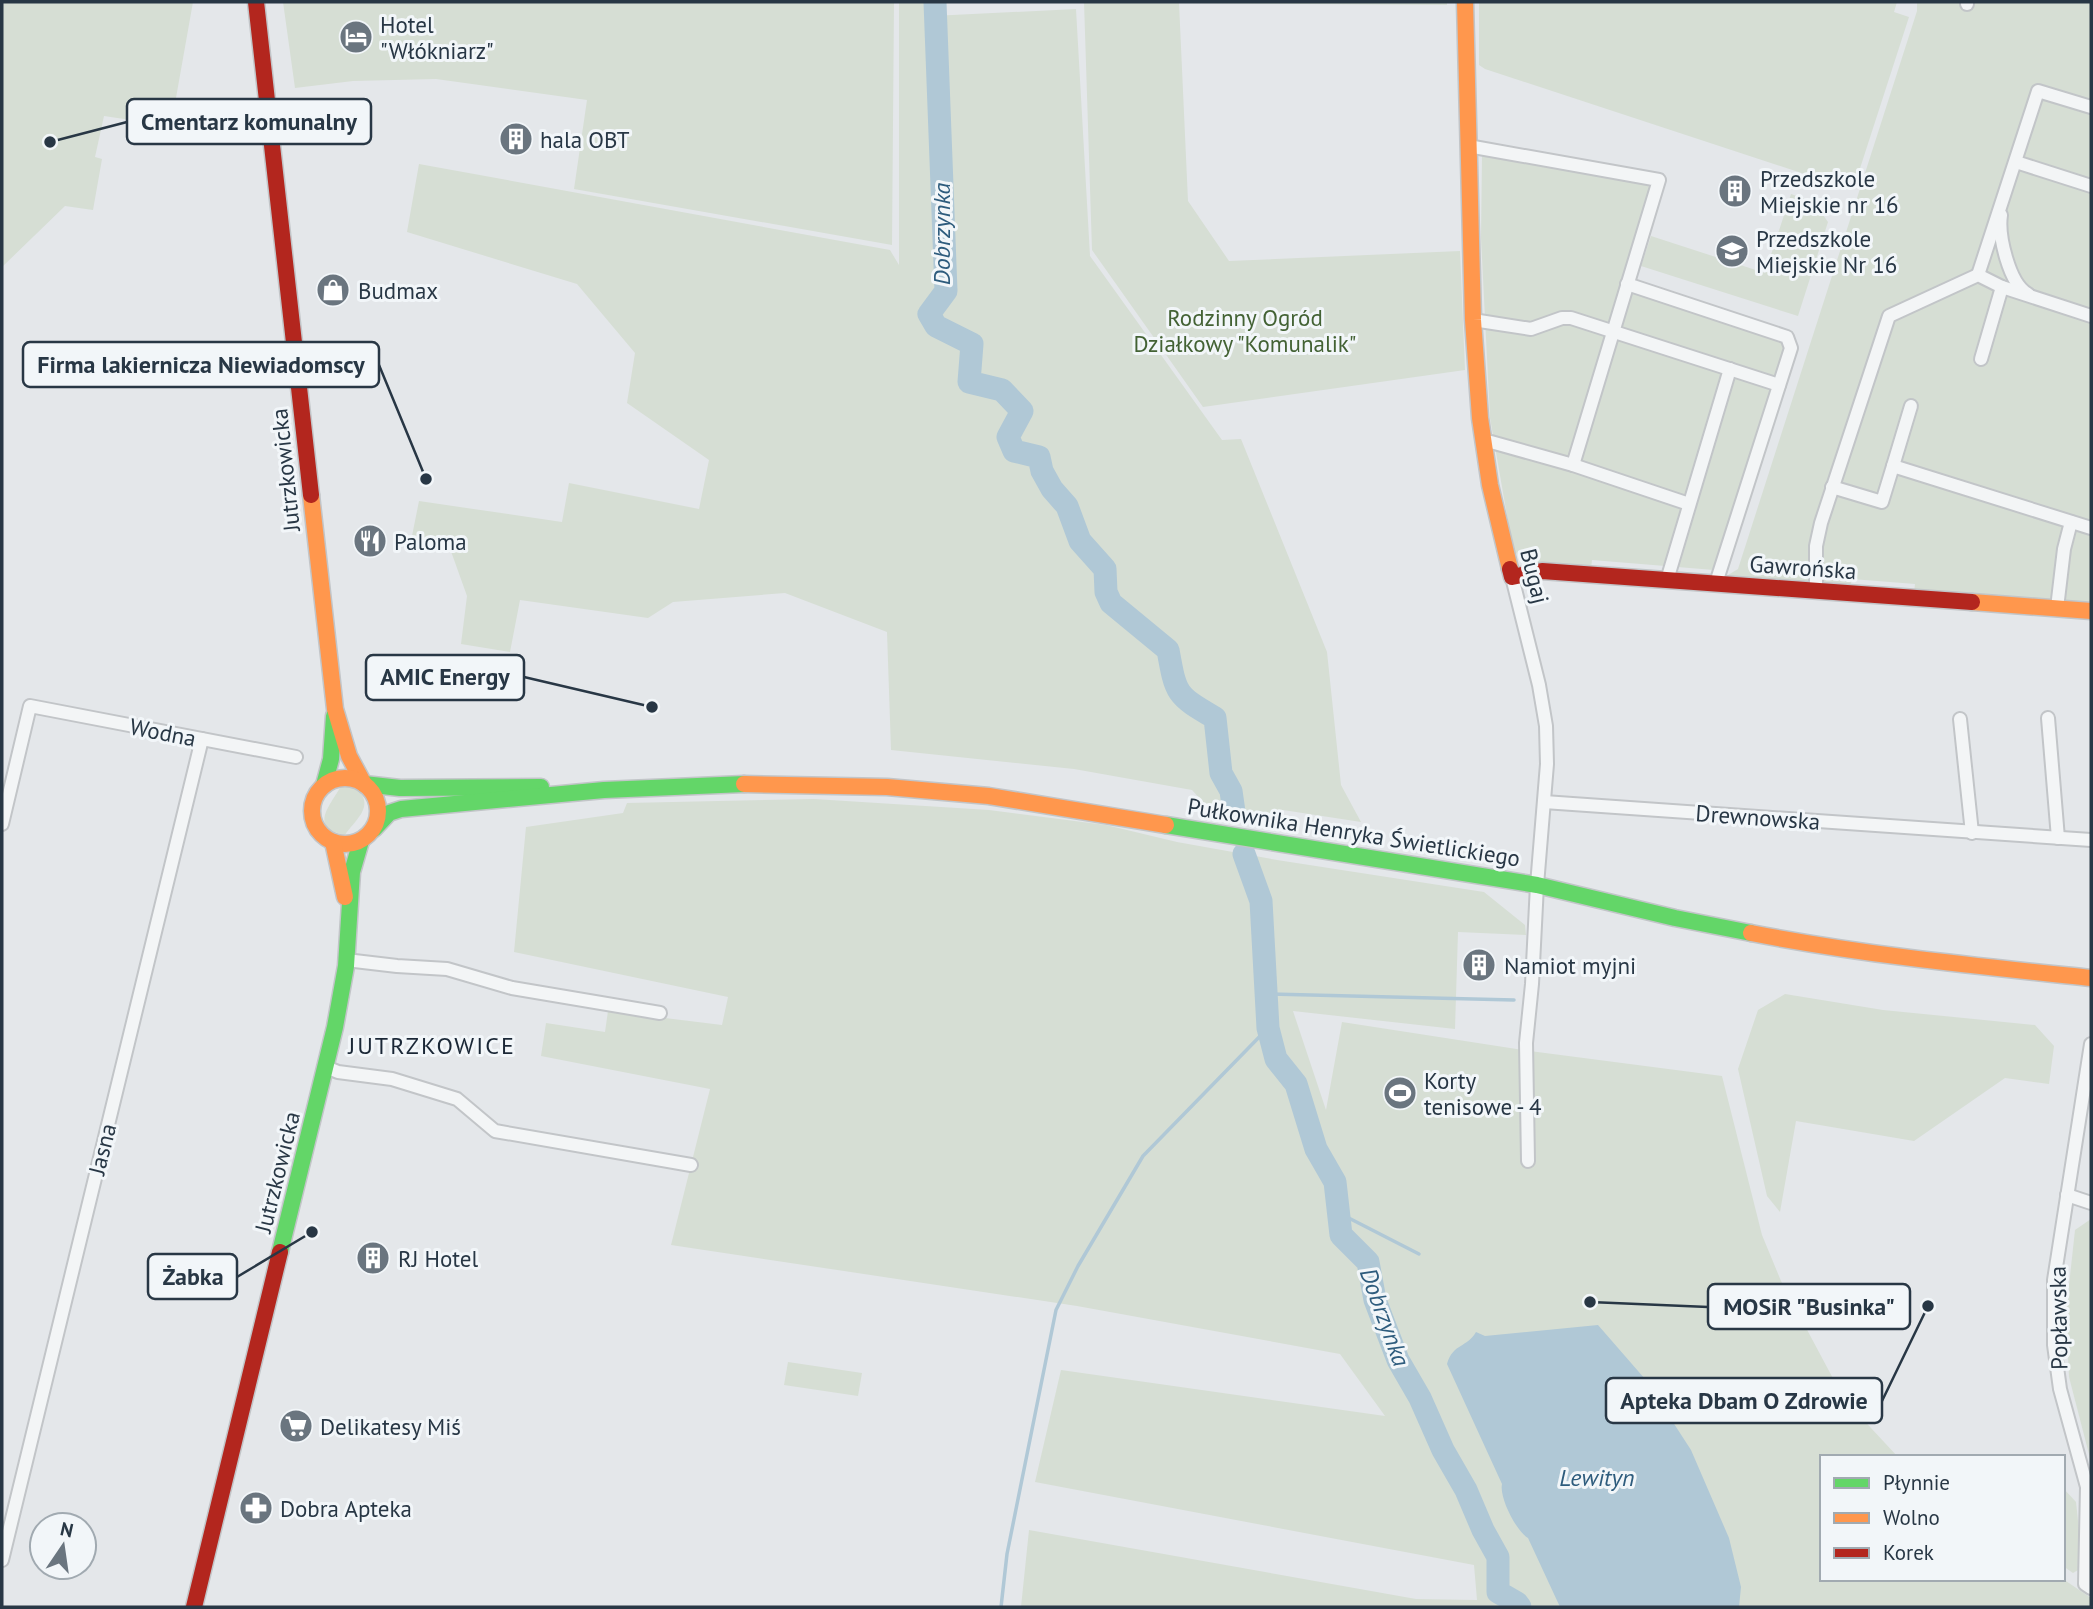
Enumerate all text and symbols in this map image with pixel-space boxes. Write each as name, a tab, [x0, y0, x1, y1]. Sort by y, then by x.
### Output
place label: Hotel "Włókniarz"	[380, 10, 494, 65]
hotel icon: Hotel "Włókniarz"	[337, 18, 375, 56]
callout: Cmentarz komunalny	[127, 99, 371, 144]
text: Cmentarz komunalny	[141, 106, 358, 137]
building icon: hala OBT	[497, 120, 535, 158]
place label: hala OBT	[540, 125, 630, 154]
place label: Przedszkole Miejskie nr 16	[1760, 164, 1898, 219]
building icon: Przedszkole Miejskie nr 16	[1716, 172, 1754, 210]
water label: Dobrzynka	[926, 182, 957, 285]
place label: Przedszkole Miejskie Nr 16	[1756, 224, 1897, 279]
school or university icon: Przedszkole Miejskie Nr 16	[1713, 232, 1751, 270]
shop icon: Budmax	[314, 271, 352, 309]
place label: Budmax	[358, 276, 438, 305]
park label: Rodzinny Ogród Działkowy "Komunalik"	[1133, 303, 1357, 358]
callout: Firma lakiernicza Niewiadomscy	[23, 342, 379, 387]
text: Firma lakiernicza Niewiadomscy	[37, 349, 365, 380]
street label: Jutrzkowicka	[264, 407, 306, 534]
restaurant icon: Paloma	[351, 522, 389, 560]
place label: Paloma	[394, 527, 467, 556]
street label: Bugaj	[1514, 545, 1556, 607]
street label: Gawrońska	[1749, 549, 1857, 585]
callout: AMIC Energy	[366, 655, 524, 700]
text: AMIC Energy	[380, 661, 510, 692]
street label: Wodna	[127, 711, 199, 753]
street label: Pułkownika Henryka Świetlickiego	[1186, 791, 1522, 873]
street label: Drewnowska	[1695, 798, 1821, 836]
building icon: Namiot myjni	[1460, 946, 1498, 984]
place label: Namiot myjni	[1504, 951, 1636, 980]
district label: JUTRZKOWICE	[347, 1030, 516, 1061]
place label: Korty tenisowe - 4	[1424, 1066, 1542, 1121]
sports icon: Korty tenisowe - 4	[1381, 1074, 1419, 1112]
street label: Jutrzkowicka	[248, 1108, 306, 1236]
street label: Jasna	[81, 1120, 122, 1179]
building icon: RJ Hotel	[354, 1239, 392, 1277]
place label: RJ Hotel	[398, 1244, 479, 1273]
callout: Żabka	[148, 1254, 237, 1299]
text: Żabka	[162, 1261, 224, 1292]
water label: Dobrzynka	[1353, 1264, 1417, 1371]
street label: Popławska	[2043, 1266, 2073, 1370]
callout: MOSiR "Businka"	[1708, 1284, 1910, 1329]
text: MOSiR "Businka"	[1723, 1291, 1895, 1322]
callout: Apteka Dbam O Zdrowie	[1606, 1378, 1882, 1423]
text: Apteka Dbam O Zdrowie	[1620, 1385, 1868, 1416]
supermarket icon: Delikatesy Miś	[277, 1407, 315, 1445]
place label: Delikatesy Miś	[320, 1412, 461, 1441]
legend	[1820, 1455, 2065, 1581]
water label: Lewityn	[1559, 1462, 1635, 1493]
text: Płynnie	[1883, 1469, 1950, 1496]
pharmacy icon: Dobra Apteka	[237, 1489, 275, 1527]
place label: Dobra Apteka	[280, 1494, 412, 1523]
text: Wolno	[1883, 1504, 1940, 1531]
north arrow	[28, 1511, 98, 1581]
text: N	[58, 1516, 76, 1543]
text: Korek	[1883, 1539, 1934, 1566]

